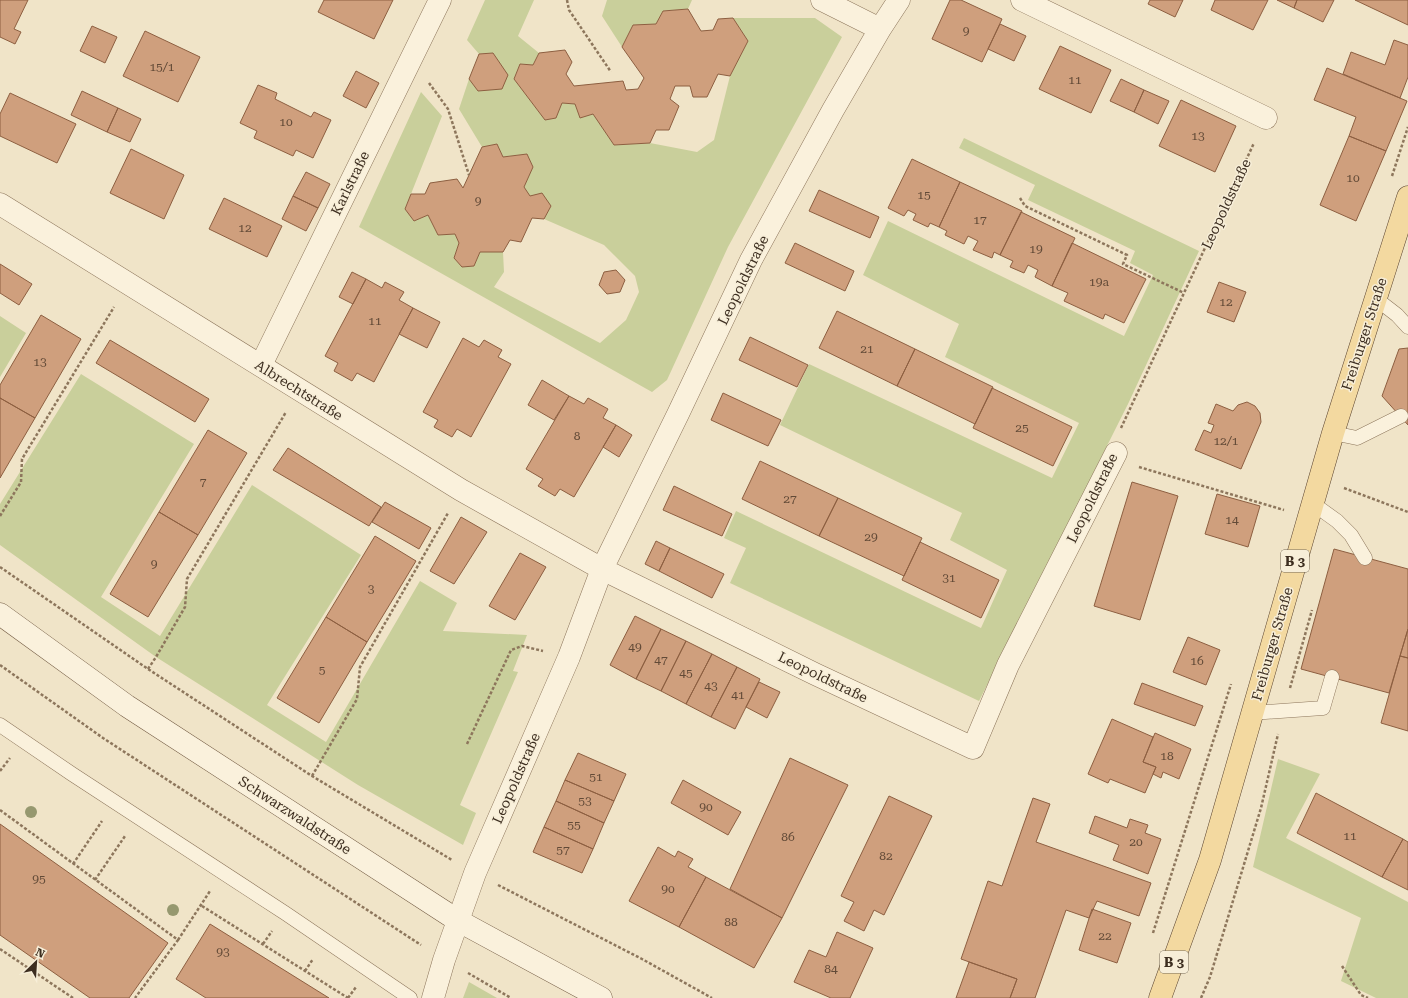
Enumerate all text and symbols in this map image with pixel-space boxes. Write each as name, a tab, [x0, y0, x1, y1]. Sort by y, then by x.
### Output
house number: 9	[963, 24, 970, 38]
house number: 15/1	[149, 60, 175, 74]
house number: 11	[1068, 73, 1082, 87]
house number: 10	[279, 115, 293, 129]
house number: 13	[1191, 129, 1205, 143]
street label: Karlstraße	[328, 148, 372, 218]
street label: Leopoldstraße	[1198, 156, 1254, 252]
house number: 10	[1346, 171, 1360, 185]
house number: 15	[917, 188, 931, 202]
house number: 9	[475, 194, 482, 208]
house number: 17	[973, 213, 987, 227]
house number: 12	[238, 221, 252, 235]
street label: Leopoldstraße	[714, 232, 772, 327]
house number: 19	[1029, 242, 1043, 256]
house number: 19a	[1089, 275, 1109, 289]
street label: Freiburger Straße	[1338, 275, 1390, 392]
house number: 12	[1219, 295, 1233, 309]
house number: 11	[368, 314, 382, 328]
house number: 21	[860, 342, 874, 356]
house number: 13	[33, 355, 47, 369]
street label: Albrechtstraße	[252, 357, 346, 424]
house number: 25	[1015, 421, 1029, 435]
house number: 8	[574, 429, 581, 443]
house number: 12/1	[1213, 434, 1239, 448]
street label: Leopoldstraße	[1063, 450, 1121, 545]
house number: 7	[200, 475, 207, 489]
house number: 27	[783, 492, 797, 506]
house number: 14	[1225, 513, 1239, 527]
house number: 29	[864, 530, 878, 544]
road number: B 3	[1281, 550, 1309, 572]
house number: 9	[151, 557, 158, 571]
house number: 31	[942, 571, 956, 585]
house number: 3	[368, 582, 375, 596]
street label: Freiburger Straße	[1248, 585, 1296, 703]
house number: 49	[628, 640, 642, 654]
street label: Leopoldstraße	[776, 648, 871, 706]
house number: 47	[654, 653, 668, 667]
house number: 16	[1190, 654, 1204, 668]
house number: 5	[319, 663, 326, 677]
house number: 45	[679, 666, 693, 680]
house number: 43	[704, 679, 718, 693]
house number: 41	[731, 688, 745, 702]
street label: Leopoldstraße	[489, 730, 543, 826]
house number: 18	[1160, 749, 1174, 763]
house number: 51	[589, 770, 603, 784]
street label: Schwarzwaldstraße	[236, 773, 354, 858]
house number: 53	[578, 794, 592, 808]
house number: 90	[699, 800, 713, 814]
house number: 55	[567, 818, 581, 832]
house number: 11	[1343, 829, 1357, 843]
house number: 86	[781, 830, 795, 844]
house number: 20	[1129, 835, 1143, 849]
house number: 57	[556, 843, 570, 857]
house number: 82	[879, 849, 893, 863]
house number: 95	[32, 872, 46, 886]
house number: 90	[661, 882, 675, 896]
house number: 88	[724, 915, 738, 929]
house number: 22	[1098, 929, 1112, 943]
north arrow	[16, 942, 56, 982]
house number: 93	[216, 945, 230, 959]
text: N	[33, 946, 47, 961]
road number: B 3	[1160, 951, 1188, 973]
house number: 84	[824, 962, 838, 976]

